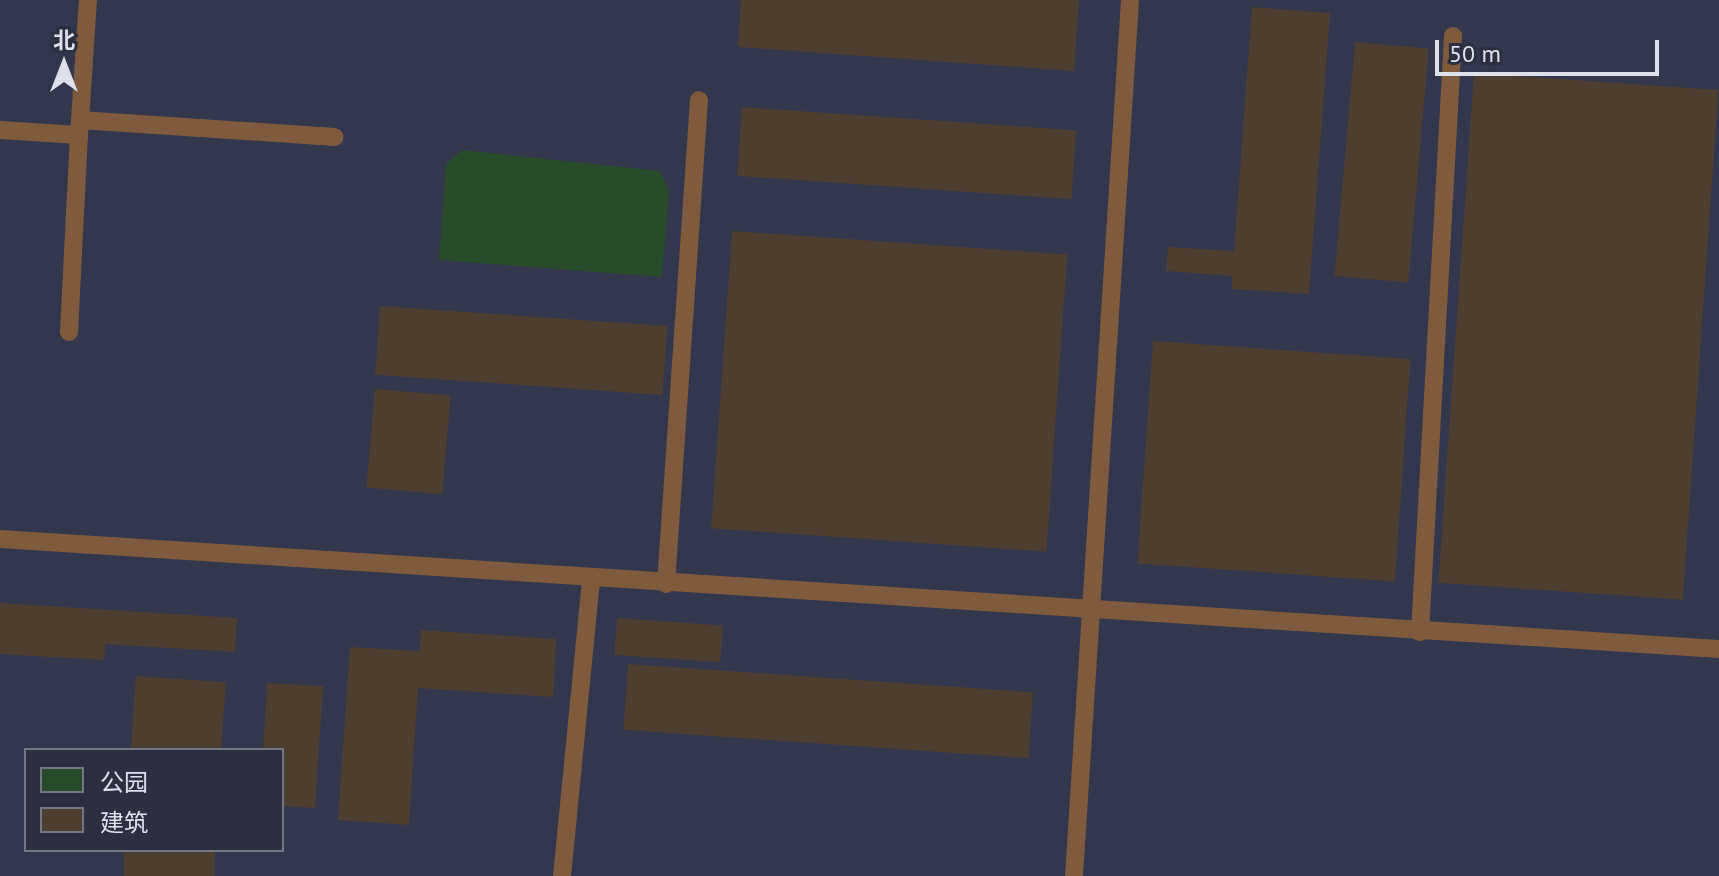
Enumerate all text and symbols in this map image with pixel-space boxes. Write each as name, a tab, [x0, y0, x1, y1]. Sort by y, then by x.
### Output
north arrow	[24, 24, 104, 104]
scale bar	[1439, 24, 1663, 74]
text: 北	[53, 26, 75, 54]
text: 50 m	[1449, 38, 1501, 69]
legend	[24, 748, 284, 852]
text: 公园	[100, 767, 148, 798]
text: 建筑	[100, 807, 148, 838]

